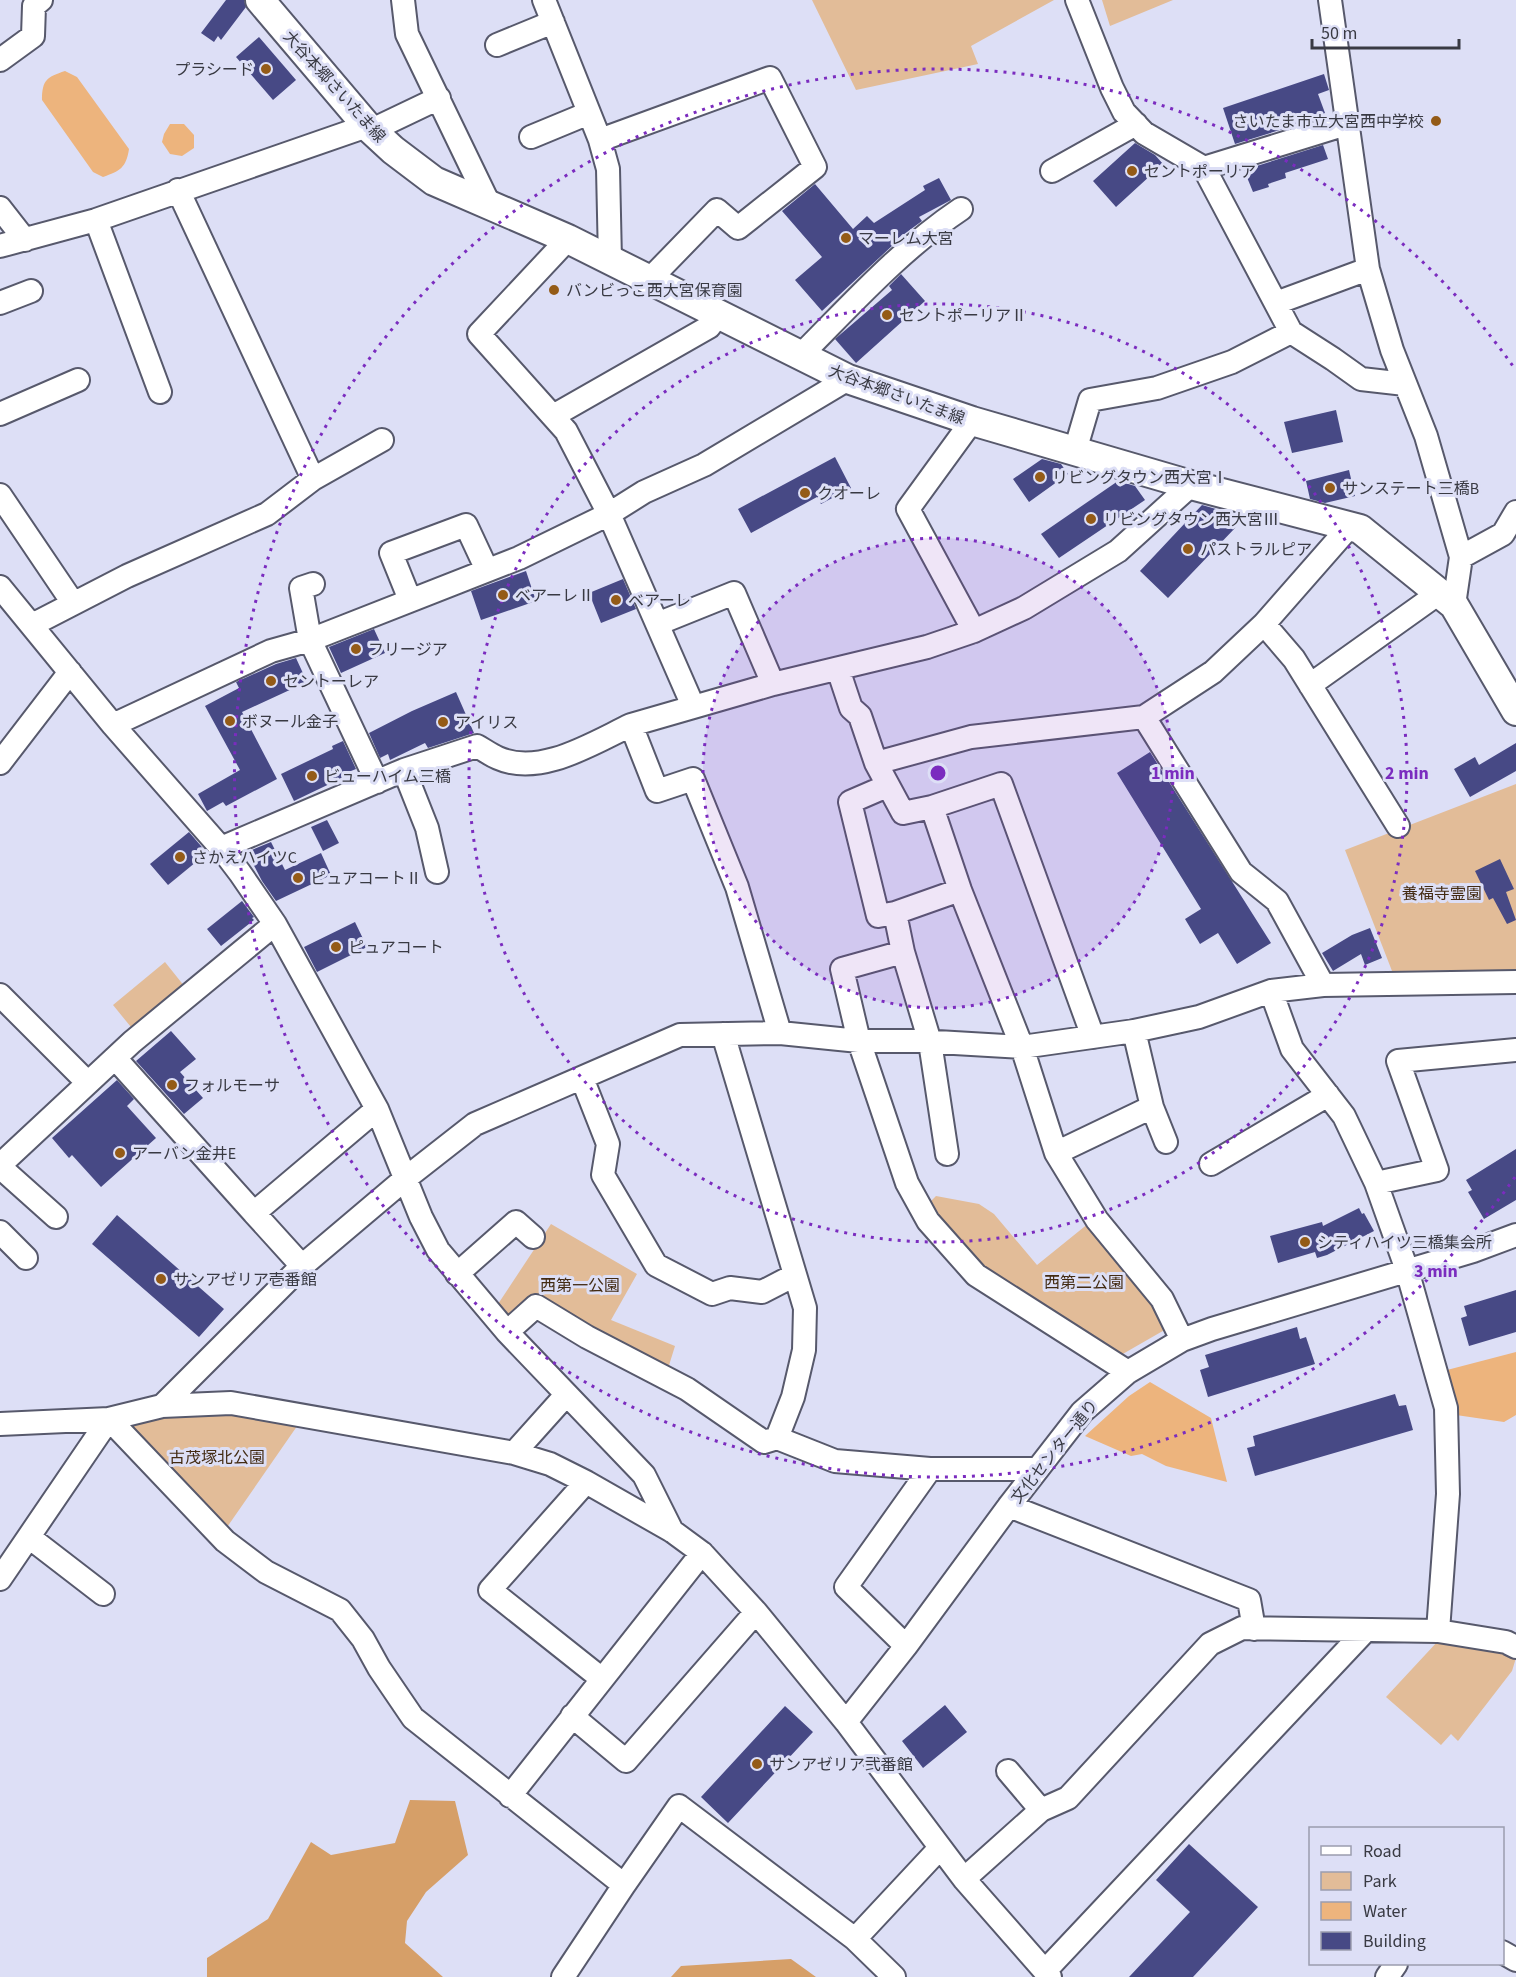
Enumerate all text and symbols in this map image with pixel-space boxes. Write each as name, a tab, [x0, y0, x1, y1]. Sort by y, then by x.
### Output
scale bar	[1312, 12, 1459, 50]
text: 50 m	[1321, 21, 1357, 46]
street label: 大谷本郷さいたま線	[278, 26, 390, 147]
place label: プラシード	[174, 59, 254, 81]
marker: プラシード	[259, 62, 273, 76]
place label: さいたま市立大宮西中学校	[1232, 111, 1424, 133]
marker: さいたま市立大宮西中学校	[1429, 114, 1443, 128]
place label: セントポーリア	[1144, 161, 1256, 183]
marker: セントポーリア	[1125, 164, 1139, 178]
place label: マーレム大宮	[858, 228, 954, 250]
marker: マーレム大宮	[839, 231, 853, 245]
place label: バンビっこ西大宮保育園	[566, 280, 743, 302]
marker: バンビっこ西大宮保育園	[547, 283, 561, 297]
place label: セントポーリアⅡ	[899, 305, 1027, 327]
marker: セントポーリアⅡ	[880, 308, 894, 322]
street label: 大谷本郷さいたま線	[825, 360, 968, 430]
place label: リビングタウン西大宮Ⅰ	[1052, 467, 1228, 489]
marker: リビングタウン西大宮Ⅰ	[1033, 470, 1047, 484]
place label: サンステート三橋B	[1342, 478, 1479, 500]
marker: サンステート三橋B	[1323, 481, 1337, 495]
place label: クオーレ	[817, 483, 881, 505]
marker: クオーレ	[798, 486, 812, 500]
place label: リビングタウン西大宮Ⅲ	[1103, 509, 1279, 531]
marker: リビングタウン西大宮Ⅲ	[1084, 512, 1098, 526]
place label: パストラルピア	[1200, 539, 1312, 561]
marker: パストラルピア	[1181, 542, 1195, 556]
place label: ベアーレⅡ	[515, 585, 594, 607]
marker: ベアーレⅡ	[496, 588, 510, 602]
place label: ベアーレ	[628, 590, 691, 612]
marker: ベアーレ	[609, 593, 623, 607]
place label: フリージア	[368, 639, 448, 661]
marker: フリージア	[349, 642, 363, 656]
place label: セントーレア	[283, 671, 379, 693]
marker: セントーレア	[264, 674, 278, 688]
place label: ボヌール金子	[242, 711, 338, 733]
place label: アイリス	[455, 712, 518, 734]
marker: ボヌール金子	[223, 714, 237, 728]
marker: アイリス	[436, 715, 450, 729]
text: 1 min	[1151, 761, 1195, 786]
text: 2 min	[1385, 761, 1429, 786]
centre of rings	[928, 763, 948, 783]
place label: ビューハイム三橋	[324, 766, 451, 788]
marker: ビューハイム三橋	[305, 769, 319, 783]
place label: さかえハイツC	[192, 847, 297, 869]
marker: さかえハイツC	[173, 850, 187, 864]
place label: ピュアコートⅡ	[310, 868, 422, 890]
marker: ピュアコートⅡ	[291, 871, 305, 885]
park label: 養福寺霊園	[1402, 883, 1482, 905]
place label: ピュアコート	[348, 937, 444, 959]
marker: ピュアコート	[329, 940, 343, 954]
place label: フォルモーサ	[184, 1075, 280, 1097]
marker: フォルモーサ	[165, 1078, 179, 1092]
place label: アーバン金井E	[132, 1143, 236, 1165]
marker: アーバン金井E	[113, 1146, 127, 1160]
place label: シティハイツ三橋集会所	[1317, 1232, 1492, 1254]
marker: シティハイツ三橋集会所	[1298, 1235, 1312, 1249]
text: 3 min	[1414, 1259, 1458, 1284]
place label: サンアゼリア壱番館	[173, 1269, 317, 1291]
marker: サンアゼリア壱番館	[154, 1272, 168, 1286]
park label: 西第二公園	[1044, 1272, 1124, 1294]
park label: 西第一公園	[540, 1275, 620, 1297]
street label: 文化センター通り	[1006, 1395, 1104, 1508]
park label: 古茂塚北公園	[169, 1447, 265, 1469]
place label: サンアゼリア弐番館	[769, 1754, 913, 1776]
marker: サンアゼリア弐番館	[750, 1757, 764, 1771]
legend	[1309, 1827, 1504, 1965]
text: Road	[1363, 1839, 1402, 1864]
text: Park	[1363, 1869, 1397, 1894]
text: Water	[1363, 1899, 1407, 1924]
text: Building	[1363, 1929, 1426, 1954]

